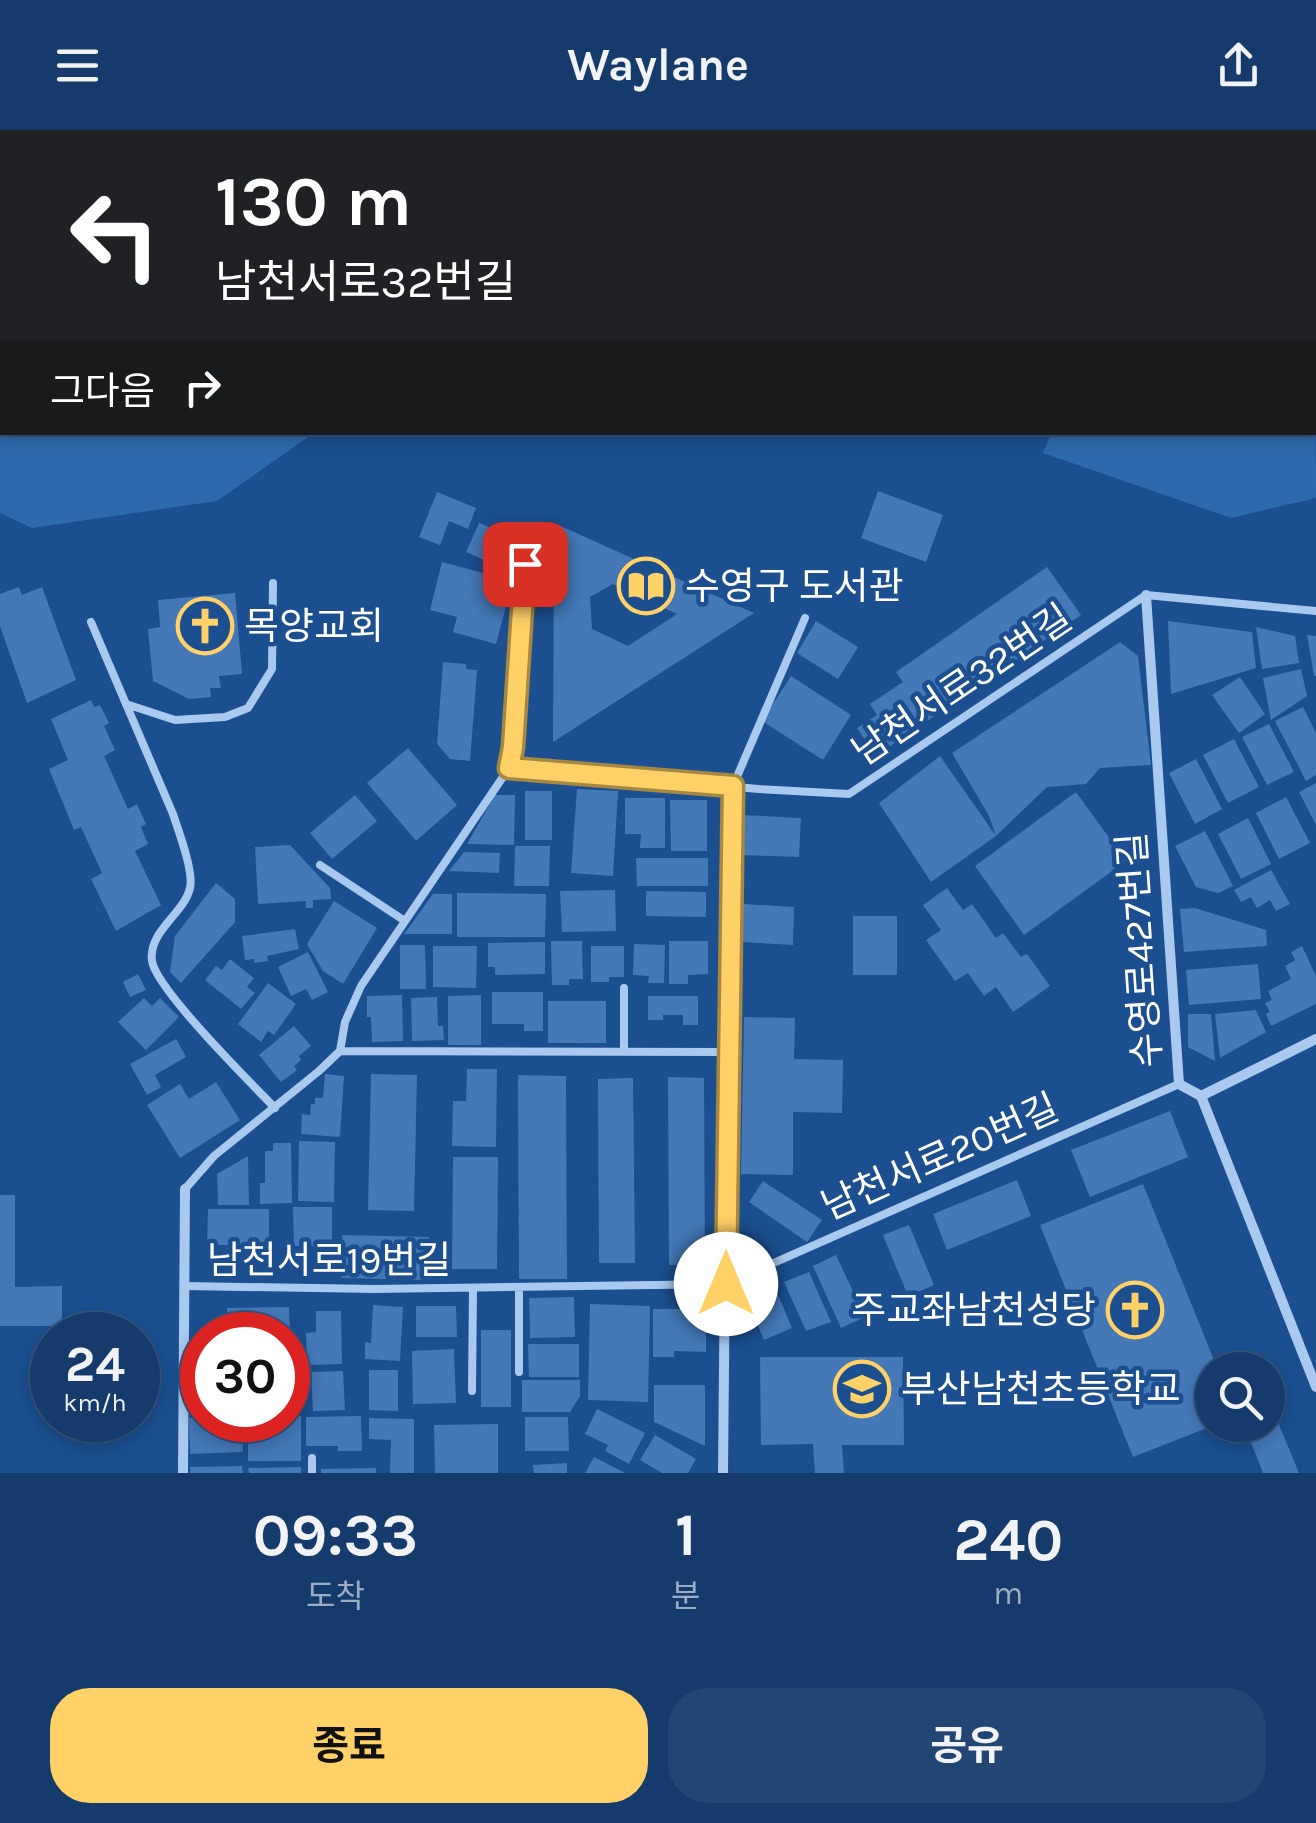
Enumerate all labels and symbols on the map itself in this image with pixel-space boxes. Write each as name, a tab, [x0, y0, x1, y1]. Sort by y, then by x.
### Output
pin	[483, 522, 568, 607]
library icon: 수영구 도서관	[616, 556, 676, 616]
place label: 수영구 도서관	[685, 564, 904, 609]
street label: 남천서로32번길	[844, 595, 1080, 775]
church icon: 목양교회	[175, 596, 235, 656]
place label: 목양교회	[244, 604, 384, 649]
street label: 수영로427번길	[1109, 831, 1171, 1069]
street label: 남천서로20번길	[815, 1085, 1065, 1229]
position arrow	[674, 1232, 778, 1336]
street label: 남천서로19번길	[207, 1238, 451, 1283]
church icon: 주교좌남천성당	[1105, 1280, 1165, 1340]
place label: 주교좌남천성당	[851, 1288, 1096, 1333]
speed limit sign: 30	[180, 1312, 310, 1442]
school or university icon: 부산남천초등학교	[832, 1359, 892, 1419]
place label: 부산남천초등학교	[901, 1367, 1181, 1412]

